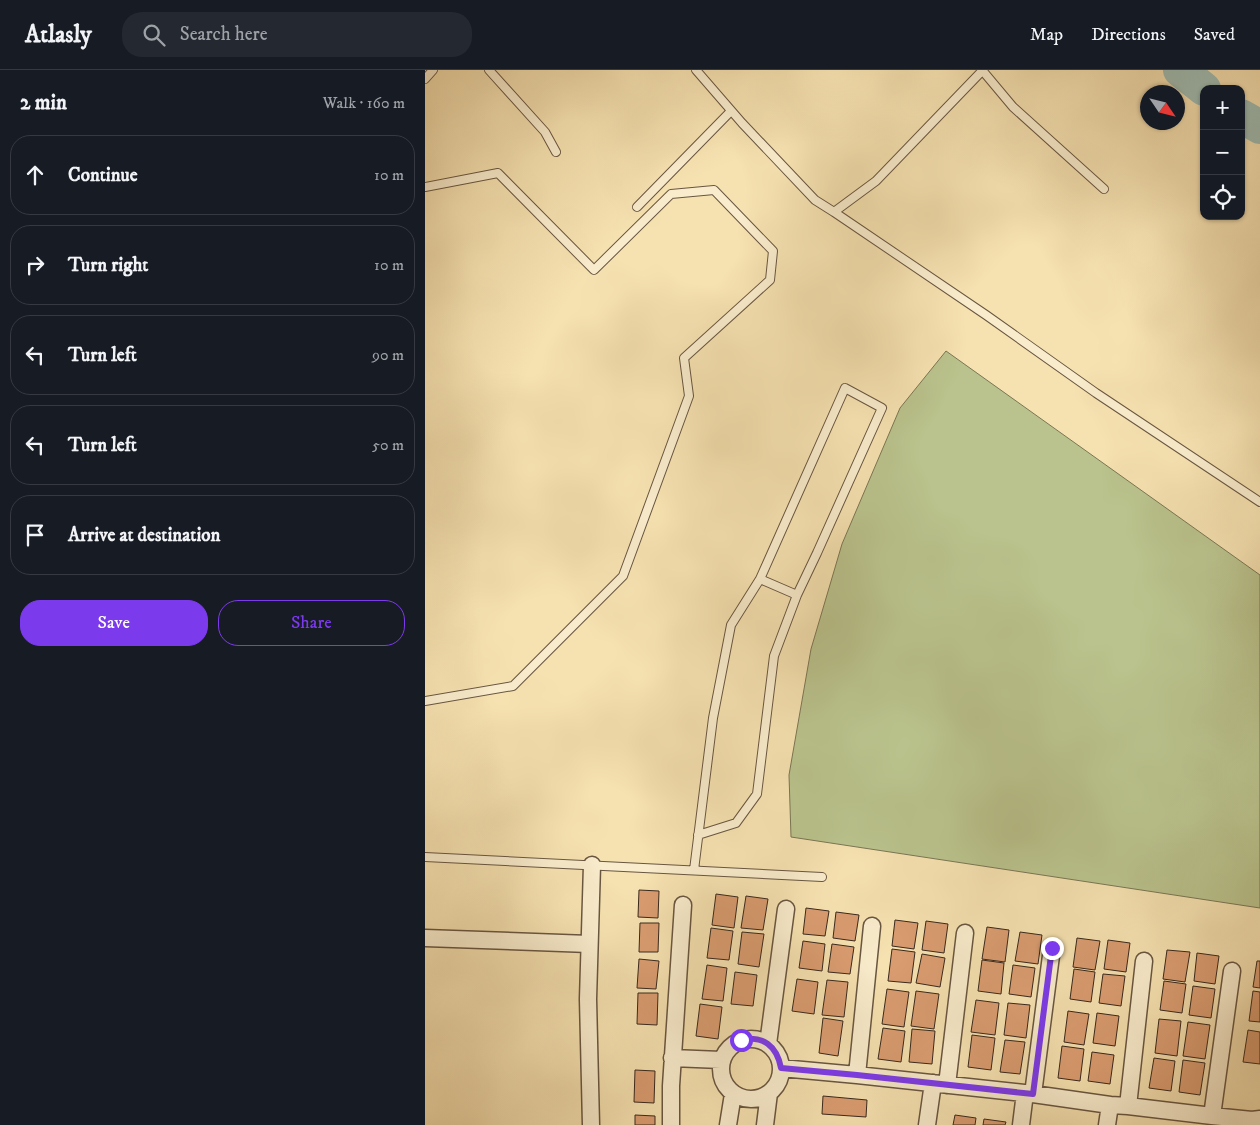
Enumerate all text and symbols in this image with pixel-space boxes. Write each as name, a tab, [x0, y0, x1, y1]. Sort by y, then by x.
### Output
search box	[122, 12, 472, 57]
text: Atlasly	[25, 20, 92, 50]
icon: search	[140, 21, 168, 49]
text: Search here	[180, 23, 268, 46]
text: Map	[1030, 24, 1063, 46]
text: Directions	[1091, 24, 1166, 46]
text: Saved	[1194, 24, 1235, 46]
north arrow	[1140, 85, 1185, 130]
map controls	[1200, 85, 1245, 220]
button: +	[1200, 85, 1245, 130]
text: 2 min	[20, 90, 67, 116]
text: Walk · 160 m	[323, 93, 405, 113]
button: −	[1200, 130, 1245, 175]
icon: ahead	[21, 161, 49, 189]
text: Continue	[68, 164, 138, 187]
text: 10 m	[374, 165, 404, 185]
button: locate	[1200, 175, 1245, 220]
icon: right	[21, 251, 49, 279]
text: Turn right	[68, 254, 148, 277]
text: 10 m	[374, 255, 404, 275]
icon: left	[21, 341, 49, 369]
text: Turn left	[68, 344, 137, 367]
text: 90 m	[372, 345, 404, 365]
icon: left	[21, 431, 49, 459]
text: Turn left	[68, 434, 137, 457]
text: 50 m	[372, 435, 404, 455]
icon: arrive	[21, 521, 49, 549]
text: Arrive at destination	[68, 524, 220, 547]
button: Save	[20, 600, 208, 646]
button: Share	[218, 600, 405, 646]
route end	[1041, 937, 1064, 960]
route start	[730, 1029, 753, 1052]

